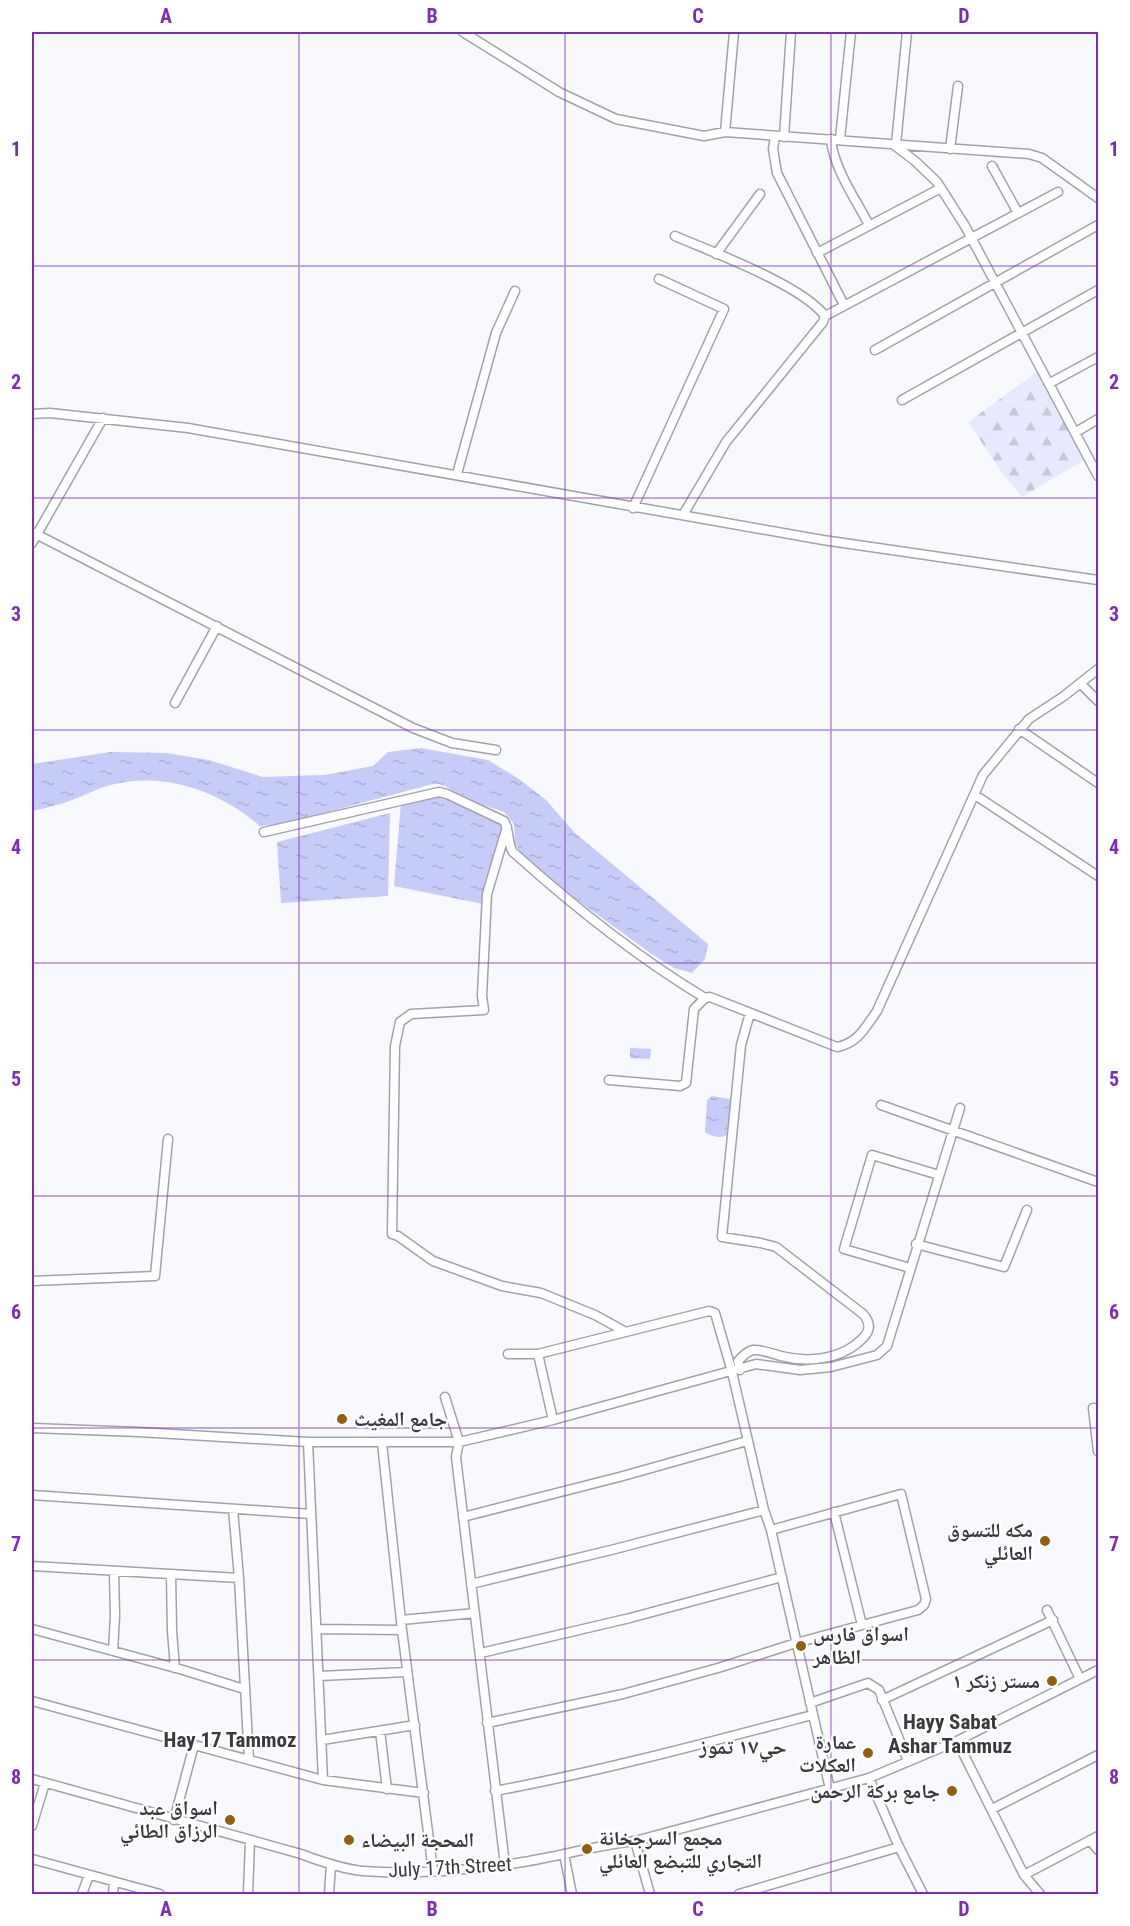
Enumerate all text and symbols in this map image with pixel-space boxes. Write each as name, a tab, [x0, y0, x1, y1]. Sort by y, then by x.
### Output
text: A	[160, 4, 172, 28]
text: B	[426, 4, 438, 28]
text: C	[692, 4, 704, 28]
text: D	[958, 4, 970, 28]
text: 1	[11, 137, 21, 161]
text: 1	[1109, 137, 1119, 161]
text: 2	[11, 370, 21, 394]
text: 2	[1109, 370, 1119, 394]
text: 3	[11, 602, 21, 626]
text: 3	[1109, 602, 1119, 626]
text: 4	[11, 835, 21, 859]
text: 4	[1109, 835, 1119, 859]
text: 5	[11, 1067, 21, 1091]
text: 5	[1109, 1067, 1119, 1091]
text: 6	[11, 1300, 21, 1324]
text: 6	[1109, 1300, 1119, 1324]
place label: جامع المغيث	[354, 1407, 447, 1433]
marker: جامع المغيث	[335, 1412, 349, 1426]
place label: مكه للتسوق العائلي	[947, 1518, 1033, 1569]
text: 7	[11, 1532, 21, 1556]
text: 7	[1109, 1532, 1119, 1556]
marker: مكه للتسوق العائلي	[1038, 1534, 1052, 1548]
place label: اسواق فارس الظاهر	[812, 1622, 909, 1669]
marker: اسواق فارس الظاهر	[794, 1639, 808, 1653]
place label: مستر زنكر ١	[952, 1669, 1040, 1693]
marker: مستر زنكر ١	[1045, 1674, 1059, 1688]
district label: Hayy Sabat Ashar Tammuz	[888, 1710, 1012, 1758]
district label: Hay 17 Tammoz	[164, 1728, 296, 1752]
place label: عمارة العكلات	[799, 1730, 856, 1777]
district label: حي۱۷ تموز	[698, 1735, 787, 1763]
marker: عمارة العكلات	[861, 1746, 875, 1760]
text: 8	[11, 1765, 21, 1789]
text: 8	[1109, 1765, 1119, 1789]
place label: جامع بركة الرحمن	[810, 1779, 940, 1805]
marker: جامع بركة الرحمن	[945, 1784, 959, 1798]
place label: اسواق عبد الرزاق الطائي	[120, 1796, 218, 1847]
marker: اسواق عبد الرزاق الطائي	[223, 1813, 237, 1827]
place label: مجمع السرجخانة التجاري للتبضع العائلي	[599, 1826, 762, 1877]
place label: المحجة البيضاء	[361, 1828, 474, 1852]
marker: المحجة البيضاء	[342, 1833, 356, 1847]
marker: مجمع السرجخانة التجاري للتبضع العائلي	[580, 1842, 594, 1856]
street label: July 17th Street	[388, 1852, 512, 1882]
text: A	[160, 1897, 172, 1921]
text: B	[426, 1897, 438, 1921]
text: C	[692, 1897, 704, 1921]
text: D	[958, 1897, 970, 1921]

